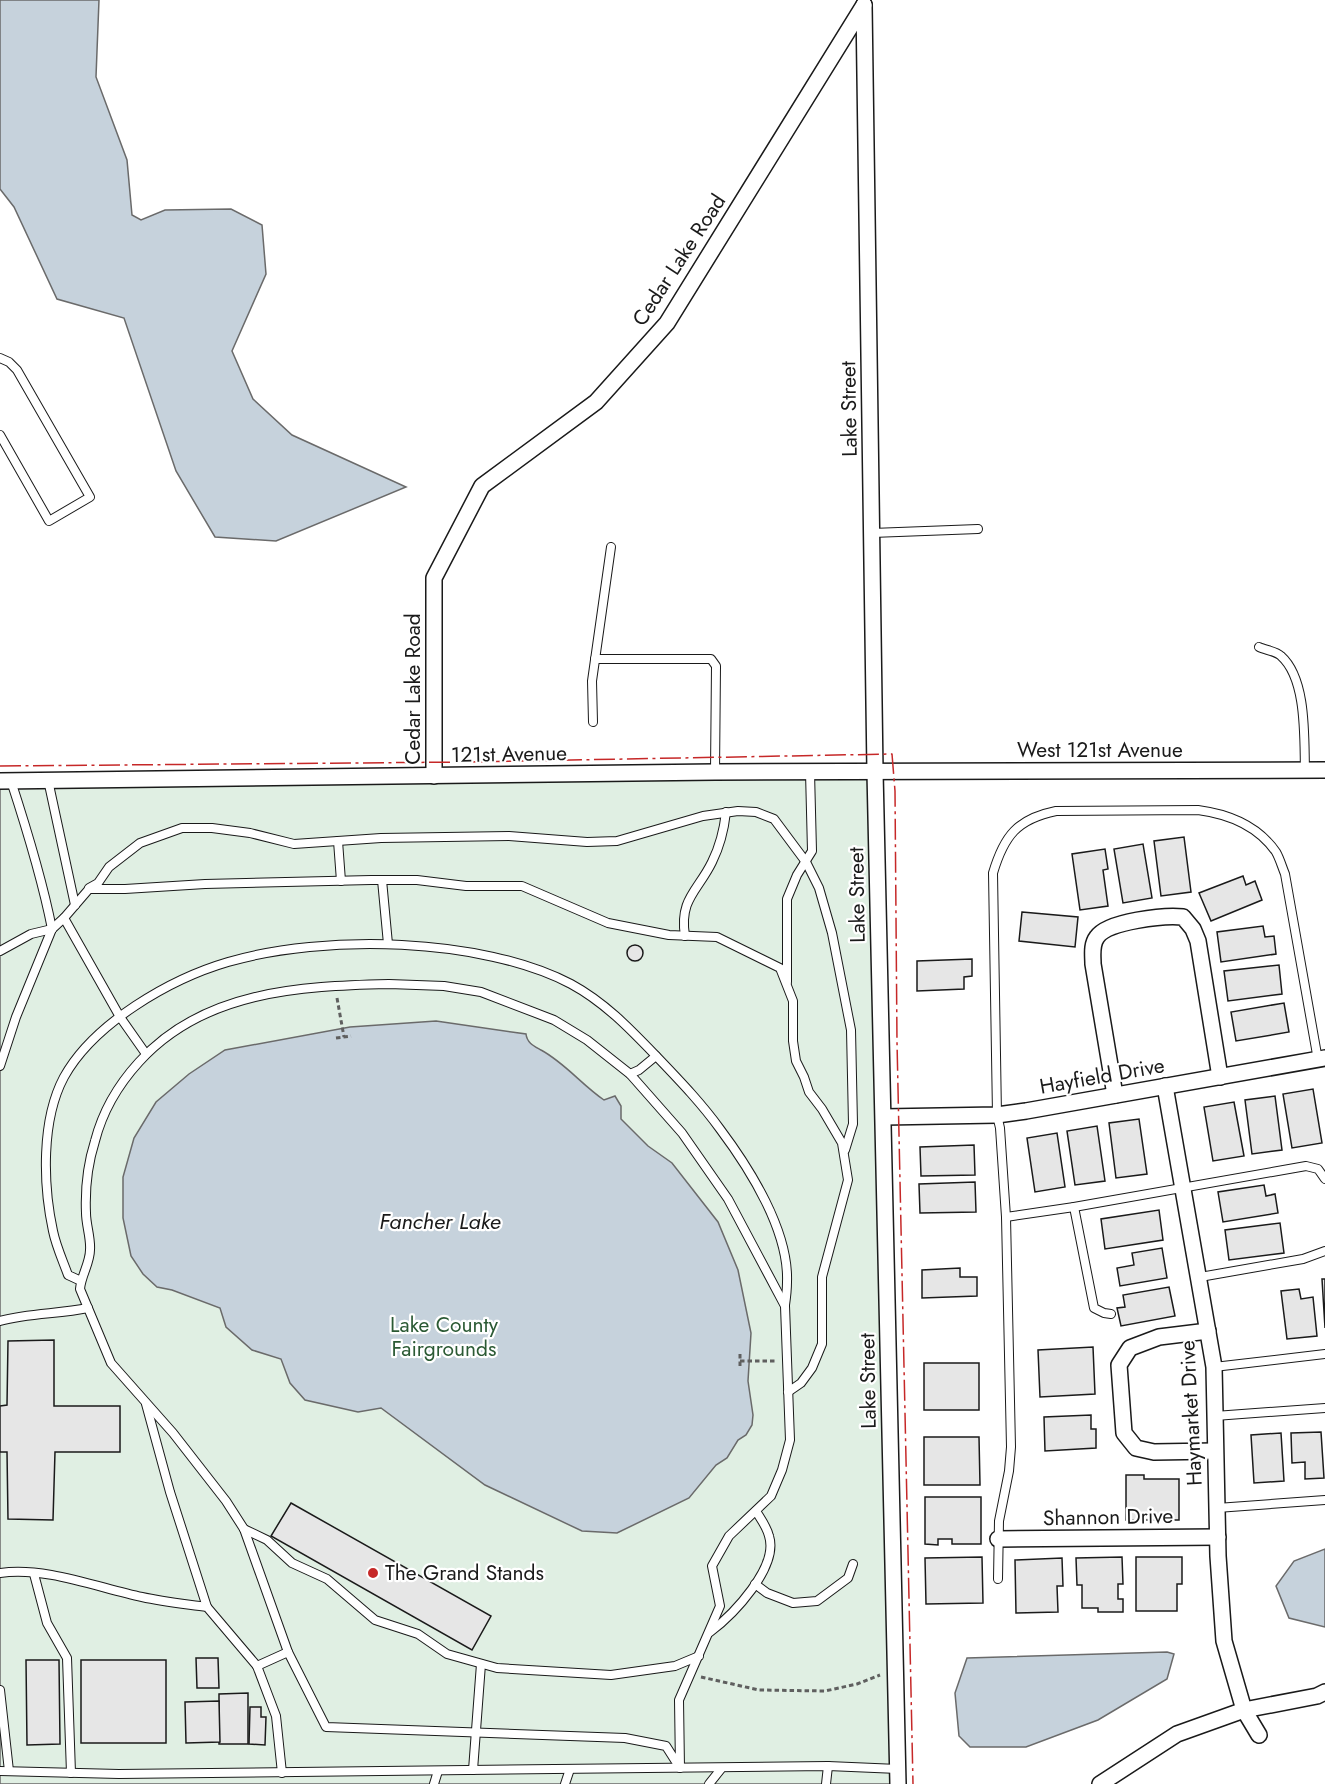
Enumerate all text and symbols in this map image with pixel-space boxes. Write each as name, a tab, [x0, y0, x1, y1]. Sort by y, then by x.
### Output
street label: Cedar Lake Road	[625, 188, 733, 332]
street label: Lake Street	[833, 361, 865, 457]
street label: Cedar Lake Road	[398, 613, 428, 765]
street label: West 121st Avenue	[1017, 735, 1183, 765]
street label: 121st Avenue	[451, 738, 567, 770]
street label: Lake Street	[841, 847, 873, 943]
street label: Hayfield Drive	[1037, 1050, 1167, 1102]
water label: Fancher Lake	[379, 1205, 501, 1237]
park label: Lake County Fairgrounds	[390, 1310, 499, 1364]
street label: Lake Street	[852, 1333, 884, 1429]
street label: Haymarket Drive	[1172, 1339, 1210, 1487]
street label: Shannon Drive	[1043, 1501, 1174, 1533]
place label: The Grand Stands	[385, 1558, 544, 1588]
marker: The Grand Stands	[366, 1566, 380, 1580]

